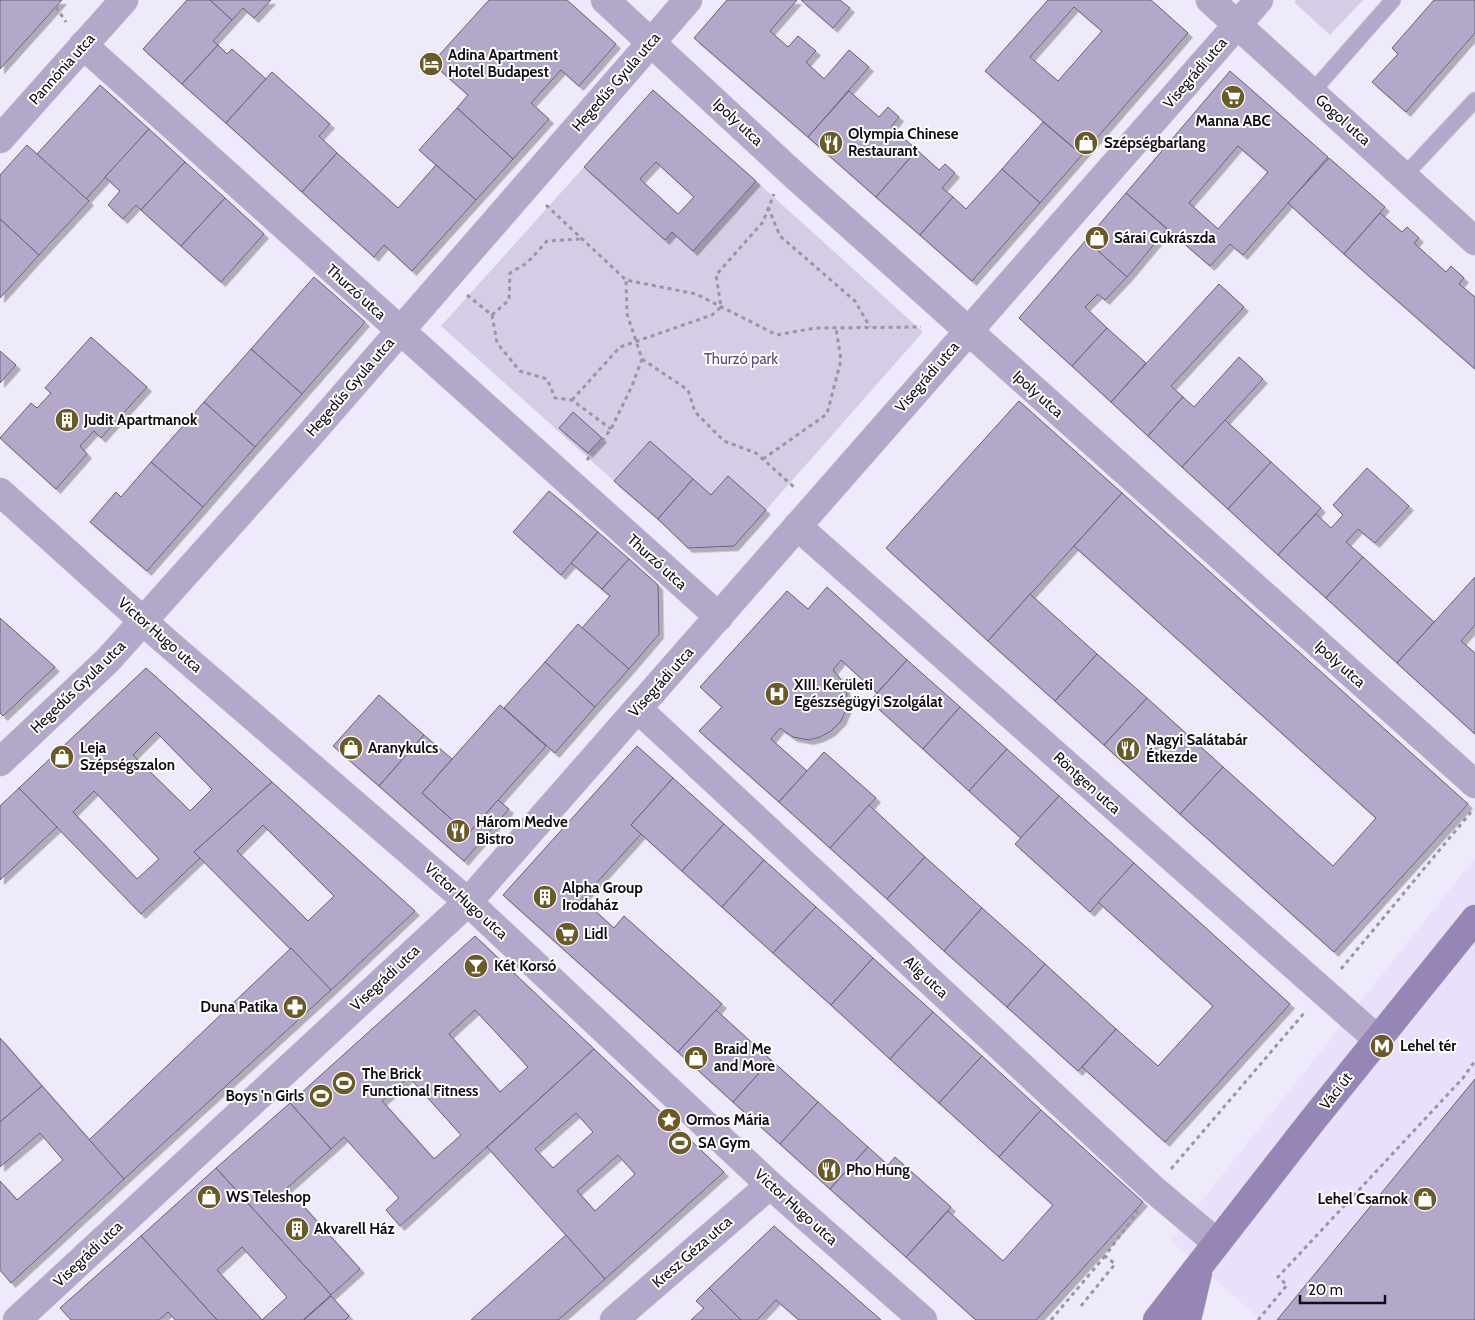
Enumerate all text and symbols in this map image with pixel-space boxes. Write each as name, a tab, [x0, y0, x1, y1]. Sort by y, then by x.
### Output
street label: Hegedűs Gyula utca	[568, 28, 664, 135]
street label: Pannónia utca	[25, 29, 99, 108]
street label: Visegrádi utca	[1159, 33, 1231, 112]
place label: Adina Apartment Hotel Budapest	[448, 46, 558, 81]
hotel icon: Adina Apartment Hotel Budapest	[418, 51, 444, 77]
supermarket icon: Manna ABC	[1220, 84, 1246, 110]
street label: Gogol utca	[1312, 91, 1375, 150]
street label: Ipoly utca	[709, 94, 767, 150]
place label: Manna ABC	[1195, 112, 1271, 130]
place label: Olympia Chinese Restaurant	[848, 125, 959, 160]
restaurant icon: Olympia Chinese Restaurant	[818, 130, 844, 156]
shop icon: Szépségbarlang	[1073, 130, 1099, 156]
place label: Szépségbarlang	[1104, 134, 1206, 152]
shop icon: Sárai Cukrászda	[1084, 225, 1110, 251]
place label: Sárai Cukrászda	[1114, 229, 1216, 247]
street label: Thurzó utca	[322, 261, 390, 324]
street label: Hegedűs Gyula utca	[302, 333, 398, 440]
street label: Visegrádi utca	[891, 337, 963, 416]
park label: Thurzó park	[704, 350, 778, 368]
street label: Ipoly utca	[1009, 367, 1067, 422]
building icon: Judit Apartmanok	[54, 407, 80, 433]
place label: Judit Apartmanok	[83, 411, 198, 429]
street label: Thurzó utca	[623, 531, 691, 594]
street label: Victor Hugo utca	[114, 594, 206, 677]
street label: Hegedűs Gyula utca	[27, 636, 130, 737]
street label: Ipoly utca	[1311, 637, 1369, 692]
street label: Visegrádi utca	[625, 643, 698, 721]
place label: XIII. Kerületi Egészségügyi Szolgálat	[793, 676, 943, 711]
hospital icon: XIII. Kerületi Egészségügyi Szolgálat	[764, 681, 790, 707]
place label: Nagyi Salátabár Étkezde	[1146, 731, 1248, 766]
shop icon: Aranykulcs	[338, 735, 364, 761]
restaurant icon: Nagyi Salátabár Étkezde	[1115, 736, 1141, 762]
place label: Leja Szépségszalon	[80, 739, 175, 774]
place label: Aranykulcs	[368, 739, 438, 757]
shop icon: Leja Szépségszalon	[49, 744, 75, 770]
street label: Röntgen utca	[1050, 748, 1125, 818]
place label: Három Medve Bistro	[476, 813, 568, 848]
restaurant icon: Három Medve Bistro	[445, 818, 471, 844]
street label: Victor Hugo utca	[421, 859, 512, 943]
place label: Alpha Group Irodaház	[562, 879, 643, 914]
building icon: Alpha Group Irodaház	[532, 884, 558, 910]
supermarket icon: Lidl	[554, 921, 580, 947]
place label: Lidl	[584, 925, 608, 943]
street label: Visegrádi utca	[347, 941, 424, 1015]
street label: Alig utca	[900, 952, 952, 1002]
bar icon: Két Korsó	[463, 953, 489, 979]
place label: Két Korsó	[494, 957, 557, 975]
pharmacy icon: Duna Patika	[282, 994, 308, 1020]
place label: Duna Patika	[200, 998, 279, 1016]
metro station icon: Lehel tér	[1369, 1033, 1395, 1059]
place label: Lehel tér	[1400, 1037, 1456, 1055]
place label: Braid Me and More	[714, 1040, 775, 1075]
shop icon: Braid Me and More	[683, 1045, 709, 1071]
place label: The Brick Functional Fitness	[362, 1065, 478, 1100]
street label: Váci út	[1316, 1069, 1356, 1113]
sports icon: The Brick Functional Fitness	[331, 1070, 357, 1096]
sports icon: Boys 'n Girls	[308, 1083, 334, 1109]
place label: Boys 'n Girls	[225, 1087, 304, 1105]
place icon: Ormos Mária	[656, 1107, 682, 1133]
place label: Ormos Mária	[686, 1111, 770, 1129]
sports icon: SA Gym	[667, 1130, 693, 1156]
place label: SA Gym	[698, 1134, 750, 1152]
restaurant icon: Pho Hung	[816, 1157, 842, 1183]
place label: Pho Hung	[846, 1161, 910, 1179]
street label: Victor Hugo utca	[751, 1165, 842, 1249]
shop icon: WS Teleshop	[196, 1184, 222, 1210]
shop icon: Lehel Csarnok	[1412, 1186, 1438, 1212]
place label: WS Teleshop	[226, 1188, 311, 1206]
place label: Lehel Csarnok	[1318, 1190, 1409, 1208]
street label: Kresz Géza utca	[649, 1212, 736, 1291]
building icon: Akvarell Ház	[284, 1216, 310, 1242]
street label: Visegrádi utca	[50, 1217, 127, 1291]
place label: Akvarell Ház	[314, 1220, 395, 1238]
scale bar	[1300, 1272, 1385, 1304]
text: 20 m	[1308, 1281, 1343, 1299]

